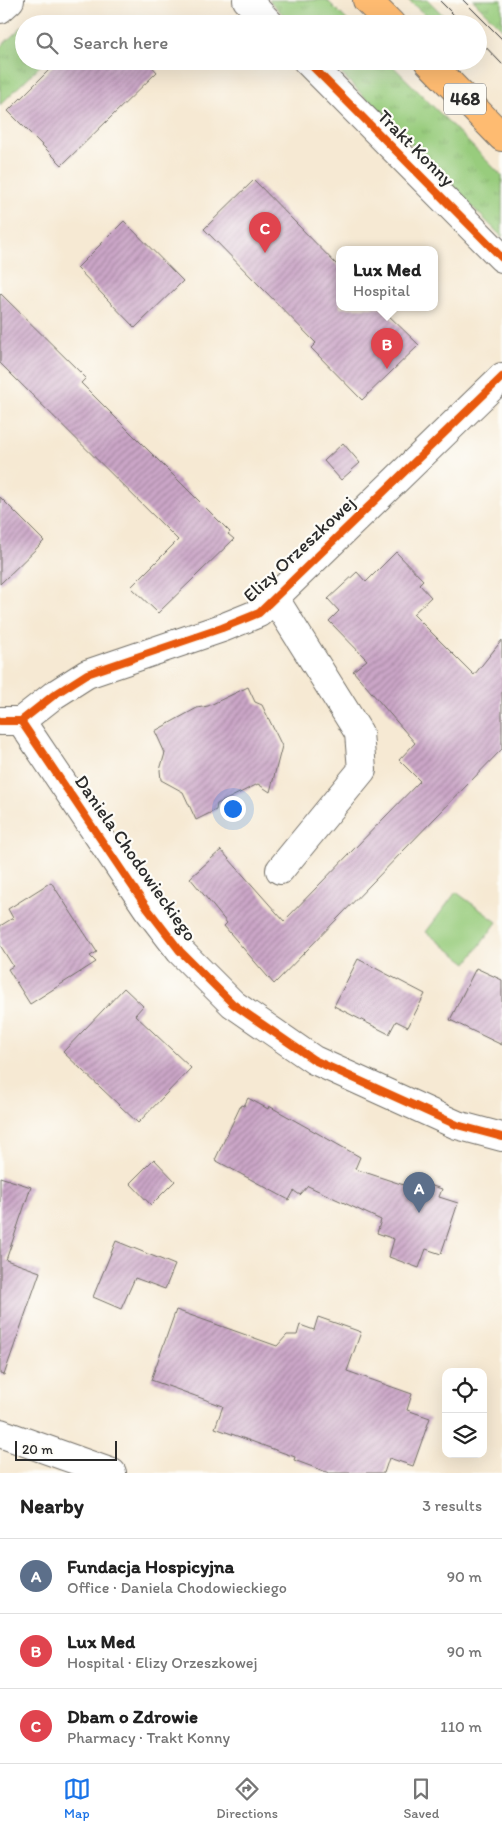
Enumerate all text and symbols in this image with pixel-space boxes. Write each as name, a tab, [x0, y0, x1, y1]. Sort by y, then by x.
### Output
search box	[15, 15, 487, 70]
icon: search	[33, 29, 61, 57]
text: Search here	[73, 31, 168, 54]
road number: 468	[444, 84, 486, 115]
street label: Trakt Konny	[373, 105, 459, 191]
pin: C	[249, 212, 281, 253]
popup	[336, 246, 438, 311]
text: Lux Med	[353, 258, 421, 281]
text: Hospital	[353, 281, 410, 300]
pin: B	[371, 328, 403, 369]
street label: Elizy Orzeszkowej	[238, 491, 360, 607]
street label: Daniela Chodowieckiego	[70, 770, 202, 946]
your location	[220, 796, 246, 822]
pin: A	[403, 1172, 435, 1213]
map controls	[442, 1368, 487, 1458]
button: locate	[442, 1368, 487, 1413]
button: layers	[442, 1413, 487, 1458]
scale bar	[15, 1438, 118, 1461]
text: 20 m	[22, 1441, 53, 1458]
text: Nearby	[20, 1493, 84, 1518]
text: 3 results	[422, 1496, 482, 1515]
text: Fundacja Hospicyjna	[67, 1555, 234, 1578]
text: A	[31, 1567, 41, 1586]
text: 90 m	[447, 1567, 482, 1586]
text: Office · Daniela Chodowieckiego	[67, 1578, 287, 1597]
text: Lux Med	[67, 1630, 135, 1653]
text: B	[31, 1642, 41, 1661]
text: 90 m	[447, 1642, 482, 1661]
text: Hospital · Elizy Orzeszkowej	[67, 1653, 257, 1672]
text: Dbam o Zdrowie	[67, 1705, 198, 1728]
text: C	[31, 1717, 41, 1736]
text: 110 m	[440, 1717, 482, 1736]
text: Pharmacy · Trakt Konny	[67, 1728, 230, 1747]
tab: Map	[63, 1775, 91, 1822]
tab: Directions	[216, 1775, 278, 1822]
tab: Saved	[403, 1775, 439, 1822]

